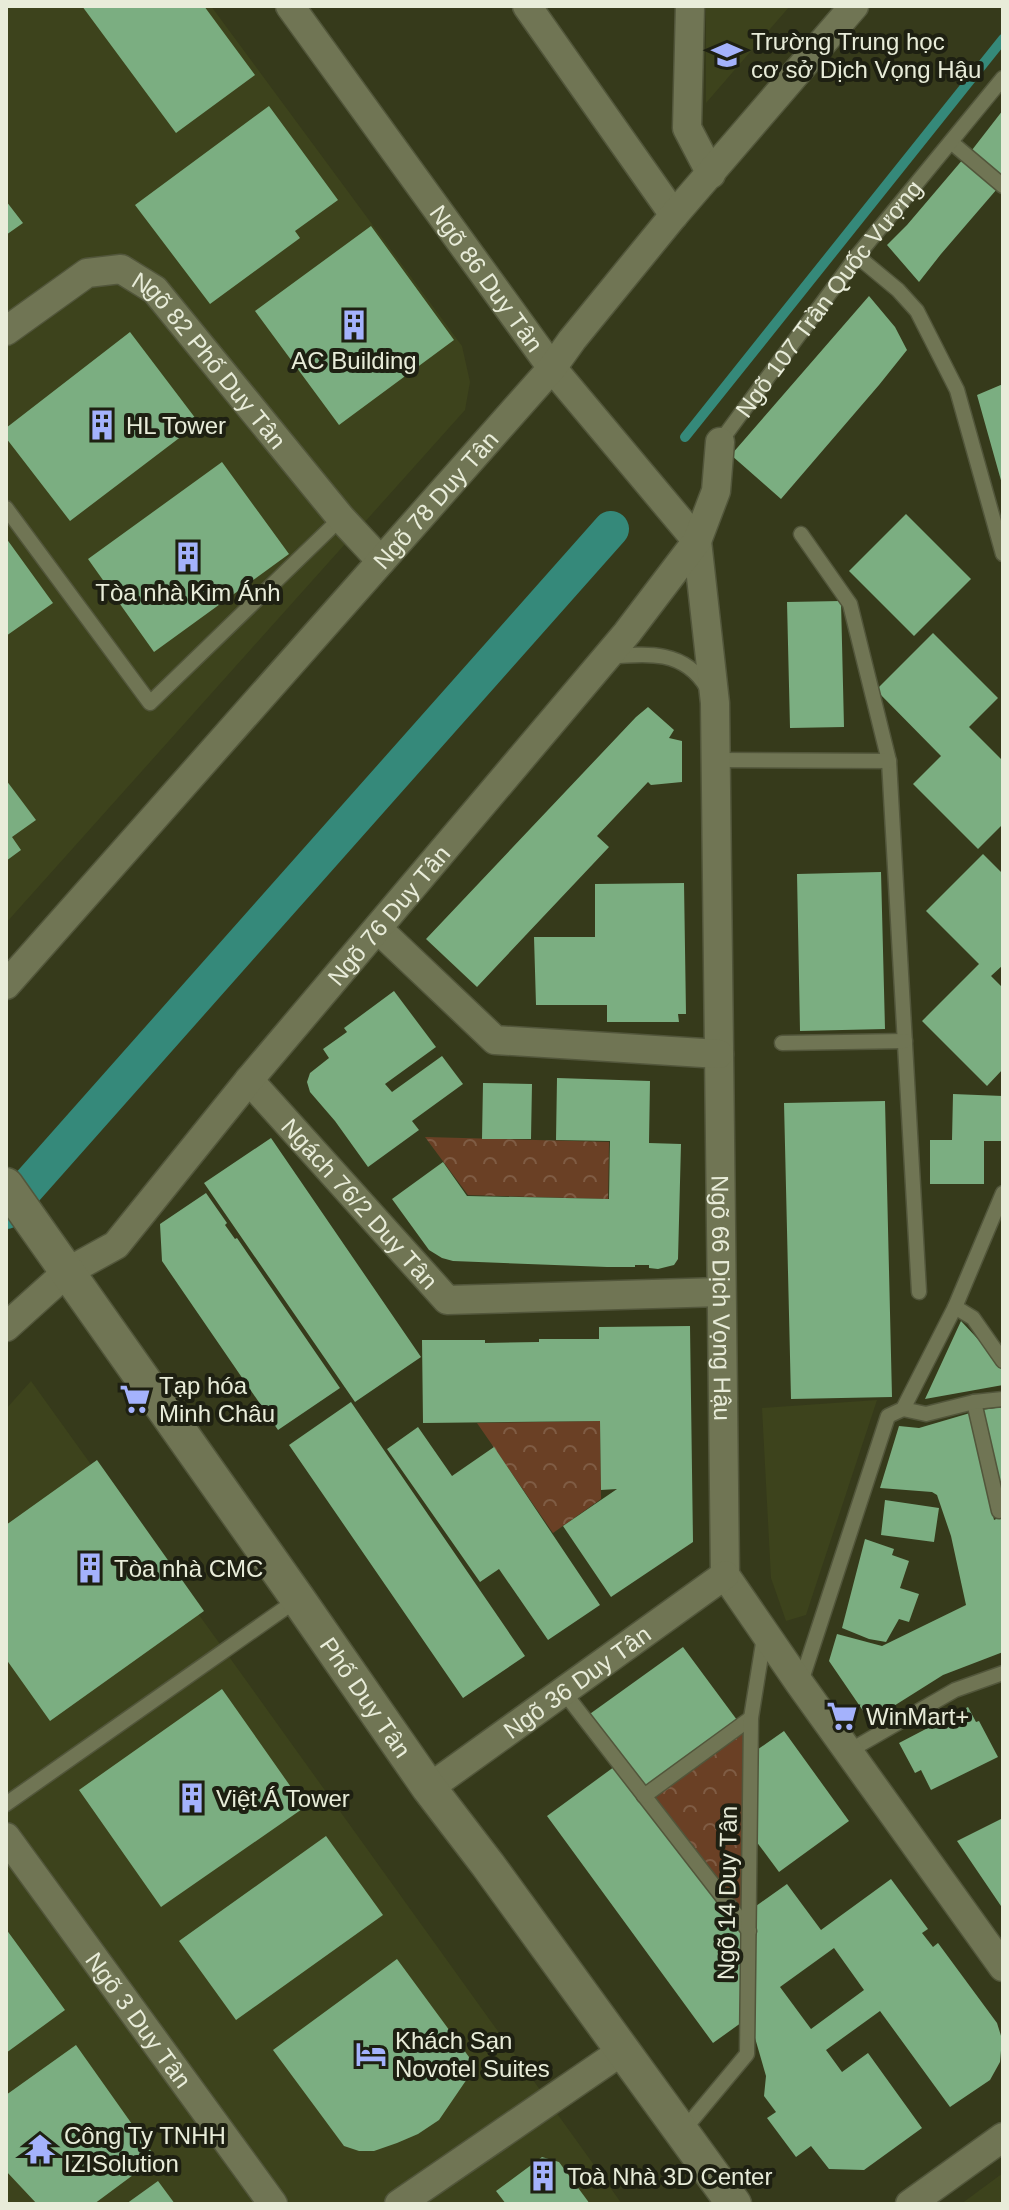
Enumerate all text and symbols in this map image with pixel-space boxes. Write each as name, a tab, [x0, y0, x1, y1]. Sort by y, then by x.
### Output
place label: Trường Trung học cơ sở Dịch Vọng Hậu	[751, 28, 981, 83]
school or university icon: Trường Trung học cơ sở Dịch Vọng Hậu	[710, 38, 744, 72]
street label: Ngõ 107 Trần Quốc Vượng	[730, 174, 927, 422]
street label: Ngõ 86 Duy Tân	[425, 200, 549, 357]
street label: Ngõ 82 Phố Duy Tân	[128, 266, 292, 454]
building icon: AC Building	[337, 308, 371, 342]
place label: AC Building	[291, 347, 417, 374]
building icon: HL Tower	[85, 408, 119, 442]
place label: HL Tower	[126, 412, 226, 439]
street label: Ngõ 78 Duy Tân	[368, 425, 503, 574]
building icon: Tòa nhà Kim Ánh	[171, 540, 205, 574]
place label: Tòa nhà Kim Ánh	[95, 579, 281, 606]
street label: Ngõ 76 Duy Tân	[322, 840, 455, 990]
street label: Ngách 76/2 Duy Tân	[276, 1113, 444, 1294]
street label: Ngõ 66 Dịch Vọng Hậu	[707, 1175, 737, 1421]
place label: Tạp hóa Minh Châu	[159, 1372, 275, 1427]
supermarket icon: Tạp hóa Minh Châu	[118, 1382, 152, 1416]
building icon: Tòa nhà CMC	[73, 1551, 107, 1585]
place label: Tòa nhà CMC	[114, 1555, 263, 1582]
street label: Ngõ 36 Duy Tân	[498, 1620, 655, 1744]
street label: Phố Duy Tân	[315, 1632, 417, 1762]
supermarket icon: WinMart+	[825, 1699, 859, 1733]
place label: WinMart+	[866, 1703, 969, 1730]
building icon: Việt Á Tower	[175, 1781, 209, 1815]
place label: Việt Á Tower	[216, 1785, 350, 1812]
street label: Ngõ 14 Duy Tân	[712, 1806, 742, 1980]
street label: Ngõ 3 Duy Tân	[81, 1947, 197, 2093]
place label: Khách Sạn Novotel Suites	[395, 2027, 550, 2082]
hotel icon: Khách Sạn Novotel Suites	[354, 2037, 388, 2071]
place label: Công Ty TNHH IZISolution	[64, 2122, 226, 2177]
temple icon: Công Ty TNHH IZISolution	[23, 2132, 57, 2166]
building icon: Toà Nhà 3D Center	[526, 2159, 560, 2193]
place label: Toà Nhà 3D Center	[567, 2163, 772, 2190]

